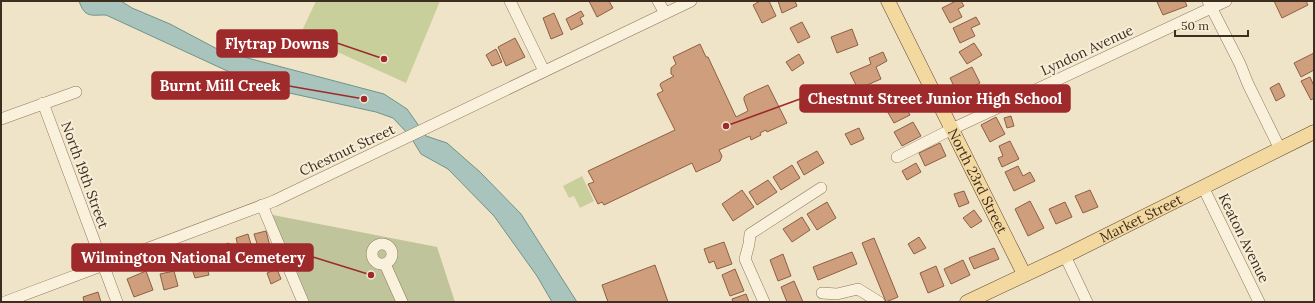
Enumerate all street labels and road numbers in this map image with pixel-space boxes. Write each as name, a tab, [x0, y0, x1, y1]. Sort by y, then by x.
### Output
street label: Lyndon Avenue	[1038, 21, 1136, 79]
street label: North 19th Street	[57, 119, 113, 232]
street label: Chestnut Street	[296, 120, 398, 180]
street label: North 23rd Street	[944, 125, 1012, 237]
street label: Market Street	[1097, 190, 1186, 246]
street label: Keaton Avenue	[1215, 190, 1274, 286]

